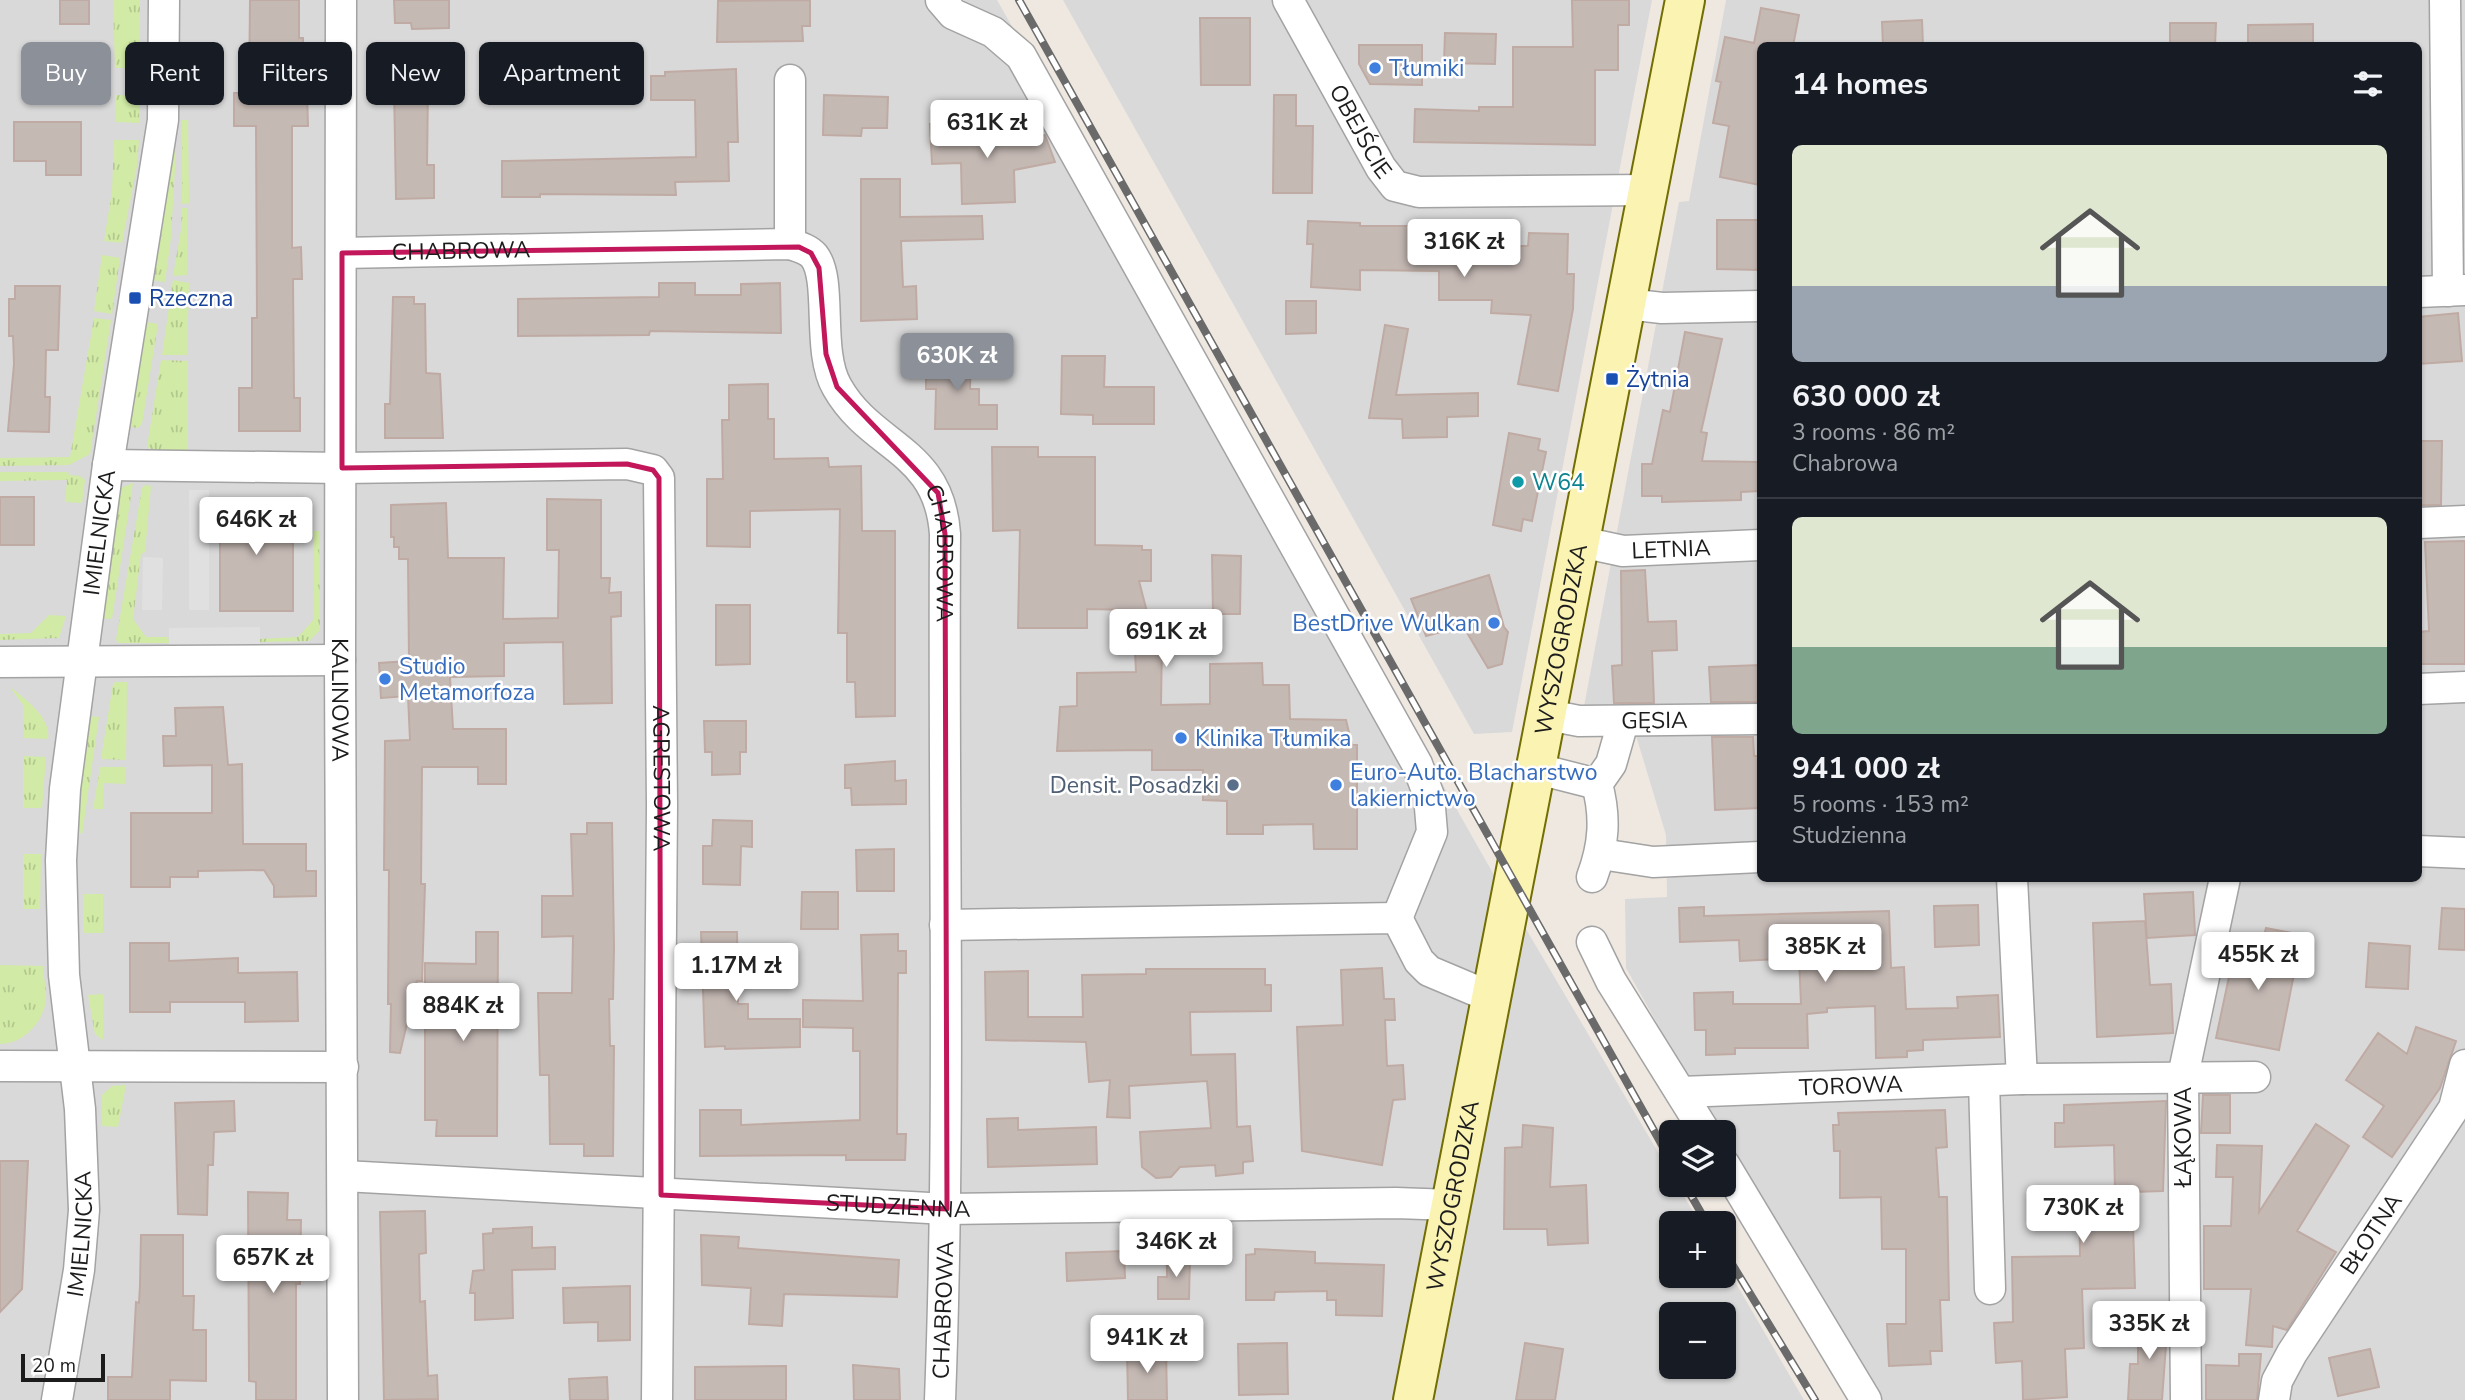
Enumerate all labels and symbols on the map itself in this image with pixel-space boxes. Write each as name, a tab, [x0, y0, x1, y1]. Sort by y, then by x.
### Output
place label: Tłumiki	[1389, 53, 1464, 84]
marker: Tłumiki	[1367, 60, 1383, 76]
street label: OBEJŚCIE	[1322, 79, 1399, 185]
pin: 631K zł	[922, 100, 1052, 160]
pin: 316K zł	[1399, 219, 1529, 279]
street label: CHABROWA	[391, 234, 531, 268]
place label: Rzeczna	[149, 283, 234, 314]
marker: Rzeczna	[127, 290, 143, 306]
pin: 630K zł	[892, 334, 1022, 393]
place label: Żytnia	[1626, 364, 1690, 395]
marker: Żytnia	[1604, 371, 1620, 387]
place label: W64	[1532, 467, 1585, 498]
street label: IMIELNICKA	[76, 468, 123, 597]
marker: W64	[1510, 474, 1526, 490]
street label: CHABROWA	[917, 479, 960, 623]
pin: 646K zł	[191, 498, 321, 557]
street label: LETNIA	[1631, 532, 1711, 567]
street label: WYSZOGRODZKA	[1528, 541, 1595, 737]
place label: BestDrive Wulkan	[1292, 608, 1480, 639]
pin: 691K zł	[1101, 610, 1231, 669]
marker: BestDrive Wulkan	[1486, 615, 1502, 631]
street label: KALINOWA	[324, 638, 355, 762]
place label: Studio Metamorfoza	[399, 651, 535, 708]
marker: Studio Metamorfoza	[377, 671, 393, 687]
street label: AGRESTOWA	[645, 705, 677, 852]
street label: GĘSIA	[1621, 705, 1688, 737]
place label: Klinika Tłumika	[1195, 723, 1352, 754]
marker: Klinika Tłumika	[1173, 730, 1189, 746]
place label: Euro-Auto. Blacharstwo lakiernictwo	[1350, 757, 1598, 814]
place label: Densit. Posadzki	[1050, 770, 1219, 801]
marker: Densit. Posadzki	[1225, 777, 1241, 793]
marker: Euro-Auto. Blacharstwo lakiernictwo	[1328, 777, 1344, 793]
pin: 385K zł	[1760, 925, 1890, 984]
pin: 455K zł	[2193, 932, 2323, 992]
pin: 1.17M zł	[664, 944, 808, 1003]
pin: 884K zł	[398, 984, 528, 1043]
street label: TOROWA	[1798, 1069, 1904, 1103]
street label: ŁĄKOWA	[2168, 1086, 2199, 1188]
street label: WYSZOGRODZKA	[1419, 1098, 1487, 1294]
street label: IMIELNICKA	[60, 1170, 100, 1299]
pin: 730K zł	[2018, 1186, 2148, 1245]
street label: STUDZIENNA	[825, 1187, 971, 1225]
street label: BŁOTNA	[2333, 1187, 2410, 1281]
pin: 346K zł	[1111, 1220, 1241, 1279]
pin: 657K zł	[208, 1236, 338, 1295]
street label: CHABROWA	[926, 1240, 961, 1380]
pin: 335K zł	[2084, 1302, 2214, 1361]
pin: 941K zł	[1082, 1316, 1212, 1375]
scale bar	[21, 1351, 105, 1383]

